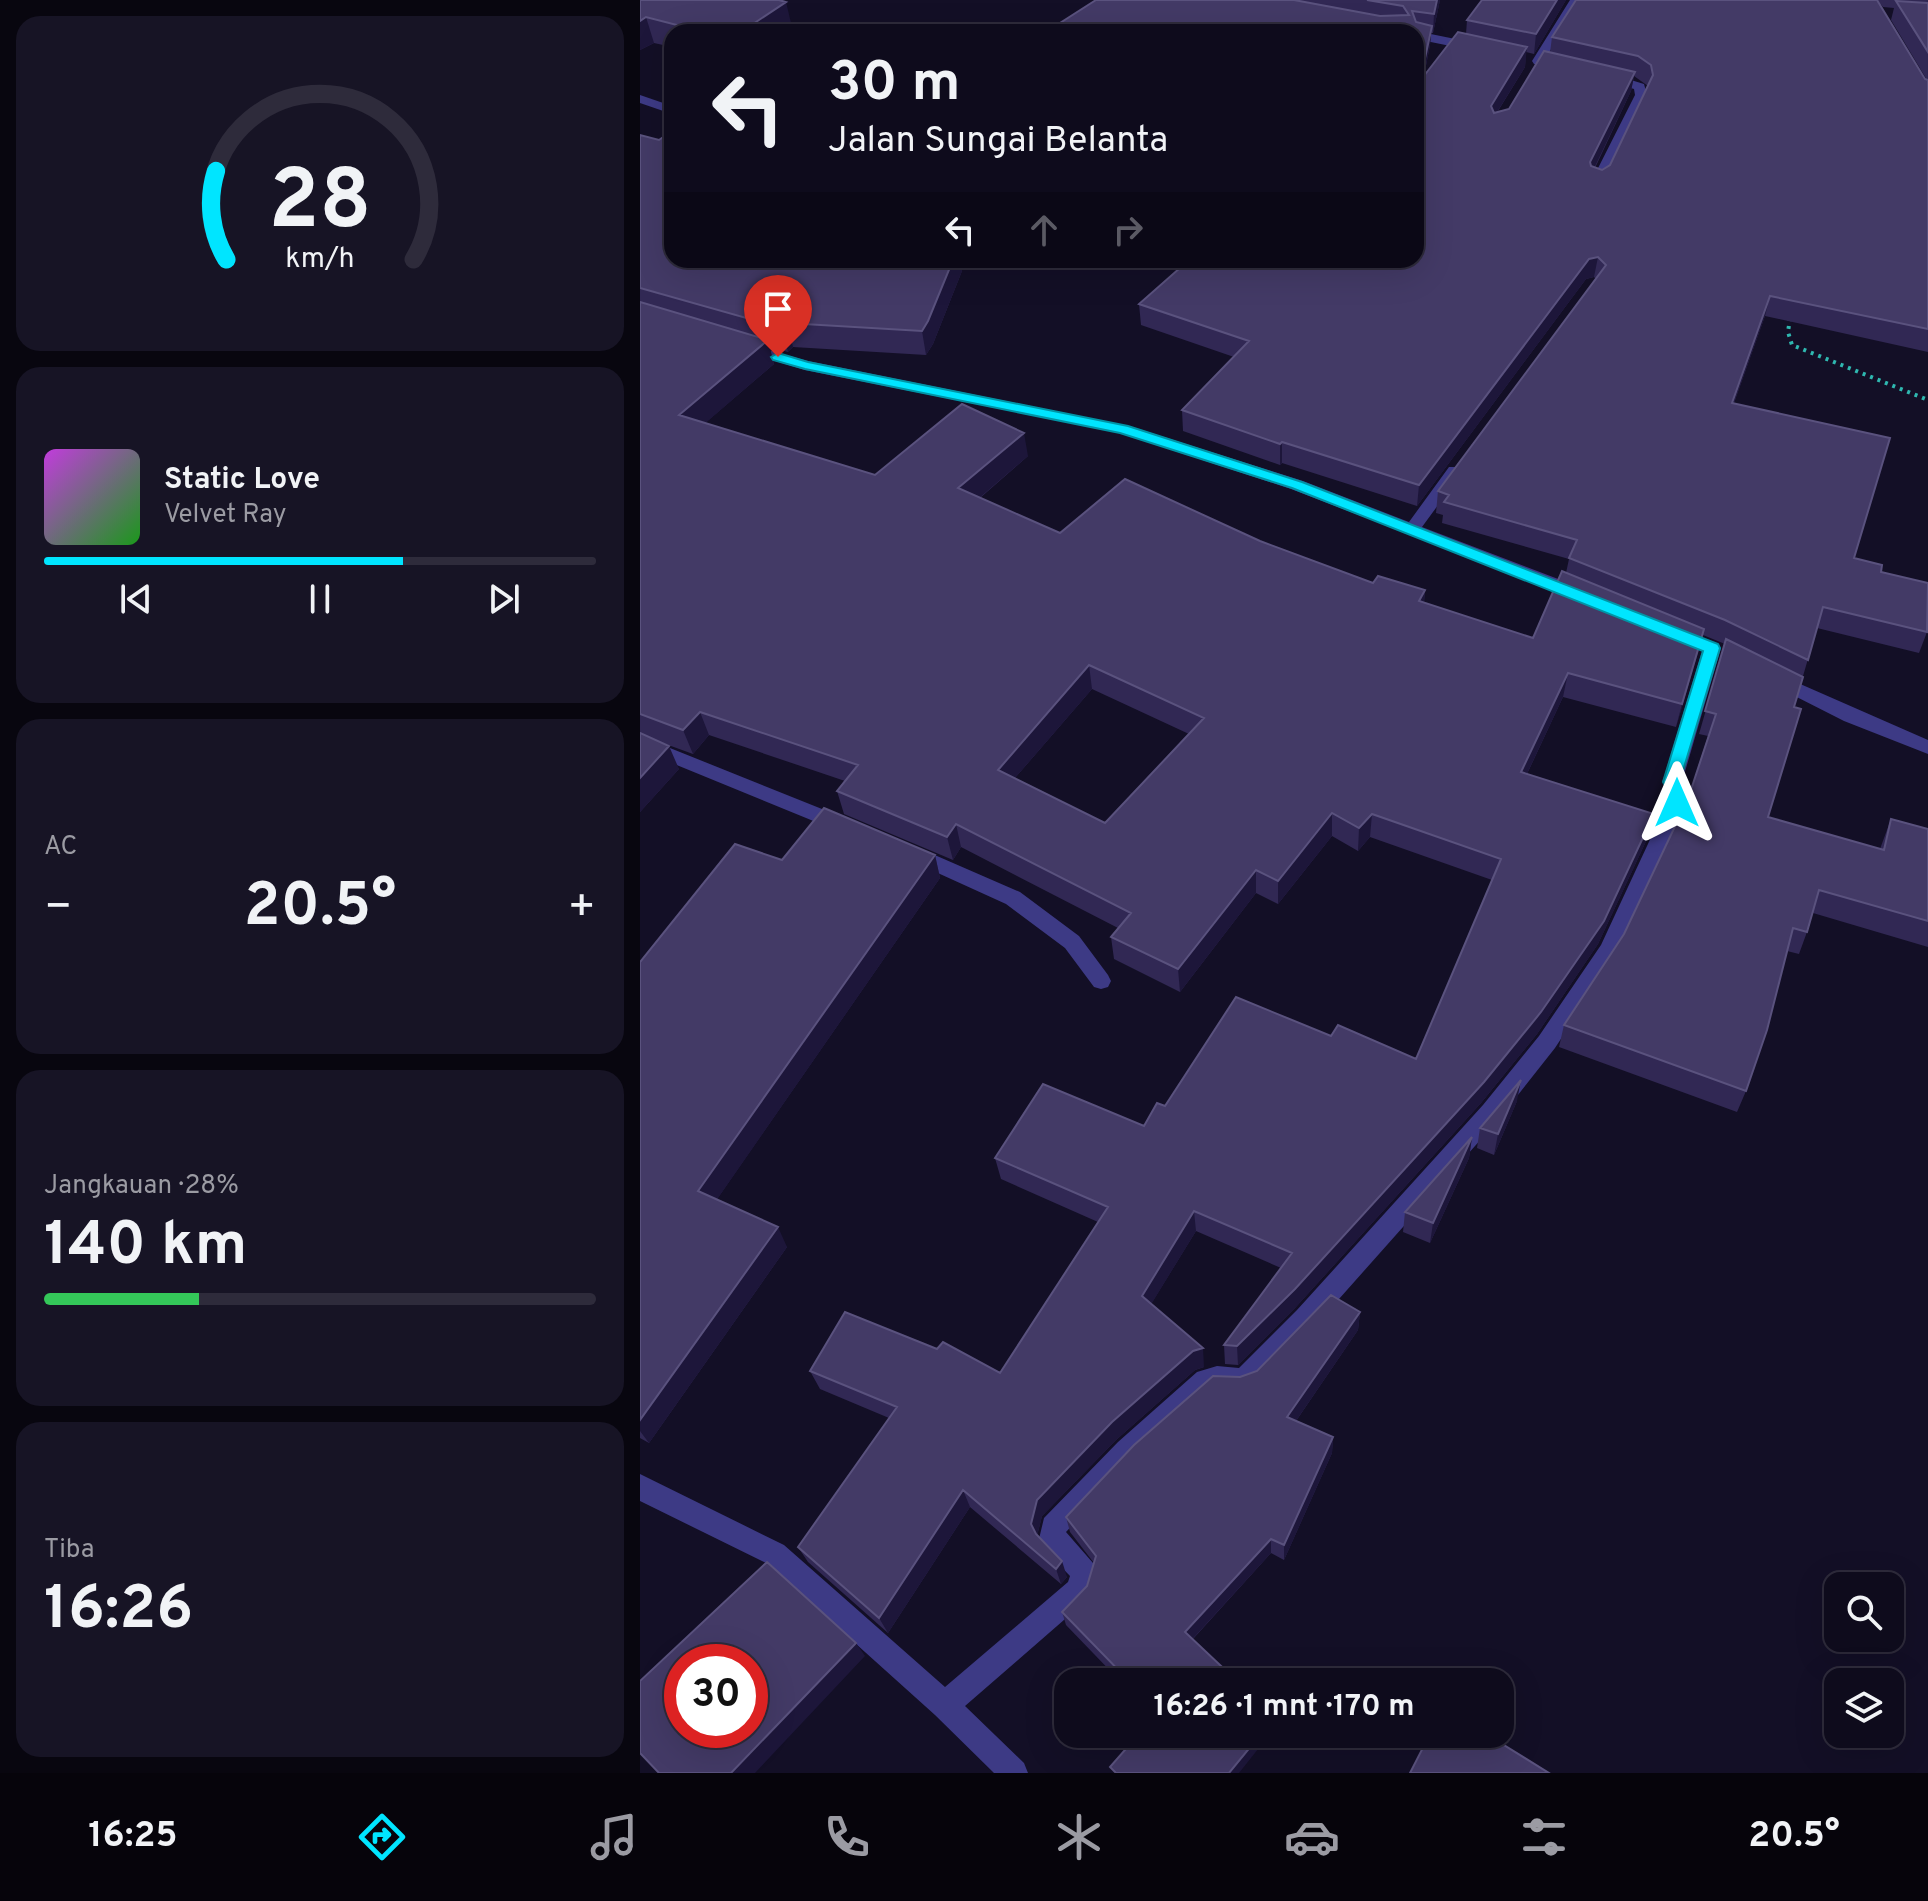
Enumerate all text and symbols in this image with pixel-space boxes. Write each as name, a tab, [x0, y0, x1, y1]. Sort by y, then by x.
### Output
text: 30 m	[828, 50, 961, 120]
icon: left	[696, 56, 800, 160]
text: Jalan Sungai Belanta	[828, 119, 1168, 165]
text: 28	[268, 152, 372, 257]
icon: left	[938, 208, 982, 252]
icon: ahead	[1022, 208, 1066, 252]
icon: right	[1106, 208, 1150, 252]
text: km/h	[285, 242, 355, 278]
pin	[744, 275, 812, 357]
icon: arrive	[756, 287, 800, 331]
text: Static Love	[164, 462, 320, 499]
text: Velvet Ray	[164, 499, 287, 532]
icon: previous	[114, 577, 158, 621]
icon: pause	[298, 577, 342, 621]
icon: next	[482, 577, 526, 621]
position arrow	[1635, 761, 1719, 845]
text: AC	[44, 831, 77, 864]
text: 20.5°	[244, 871, 396, 947]
text: −	[44, 881, 72, 937]
text: +	[568, 881, 596, 937]
text: Jangkauan · 28%	[44, 1170, 239, 1203]
text: 140 km	[44, 1210, 247, 1286]
text: Tiba	[44, 1534, 94, 1567]
map controls	[1824, 1572, 1904, 1748]
button: search	[1824, 1572, 1904, 1652]
text: 16:26	[44, 1574, 193, 1650]
speed limit sign: 30	[664, 1644, 768, 1748]
button: layers	[1824, 1668, 1904, 1748]
text: 16:26 · 1 mnt · 170 m	[1153, 1689, 1415, 1726]
icon: directions	[354, 1809, 410, 1865]
icon: music	[586, 1809, 642, 1865]
icon: phone	[819, 1809, 875, 1865]
icon: climate	[1051, 1809, 1107, 1865]
icon: car	[1284, 1809, 1340, 1865]
icon: filters	[1516, 1809, 1572, 1865]
text: 16:25	[88, 1814, 177, 1860]
text: 20.5°	[1748, 1814, 1840, 1860]

